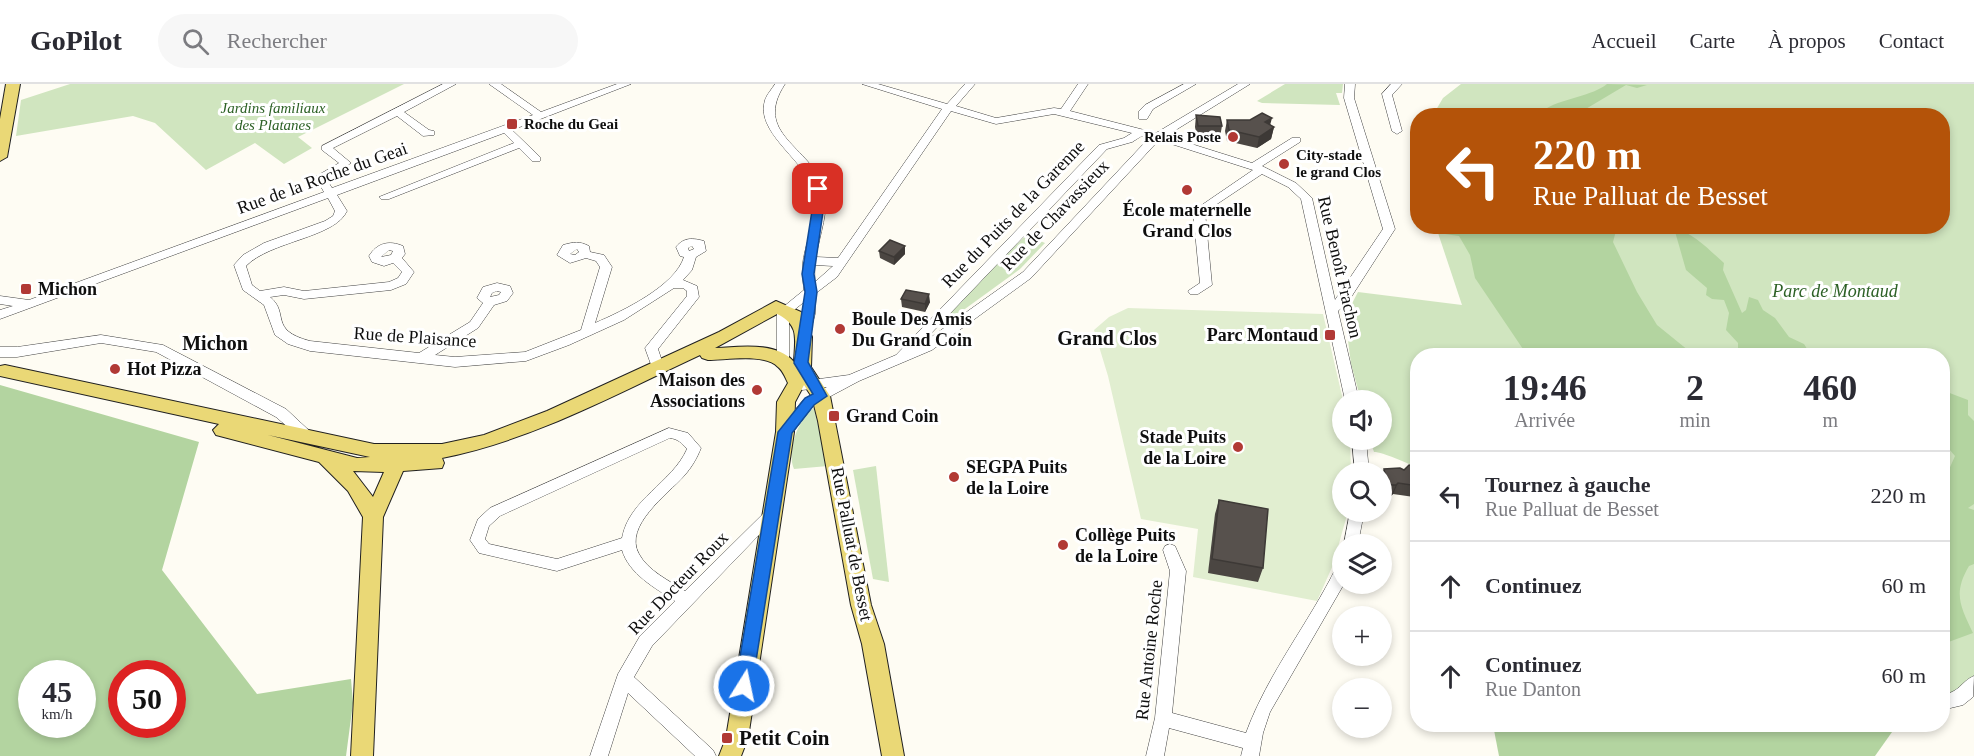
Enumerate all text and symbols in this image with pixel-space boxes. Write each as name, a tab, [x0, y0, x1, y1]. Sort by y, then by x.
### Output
search box	[158, 14, 578, 68]
text: GoPilot	[30, 25, 122, 56]
icon: search	[179, 25, 212, 58]
text: Rechercher	[227, 28, 327, 53]
text: Accueil	[1591, 29, 1657, 53]
text: Carte	[1690, 29, 1735, 53]
text: À propos	[1768, 29, 1846, 53]
text: Contact	[1879, 29, 1944, 53]
park label: Jardins familiaux des Platanes	[221, 100, 326, 133]
place label: Roche du Geai	[524, 116, 618, 132]
marker: Roche du Geai	[505, 117, 519, 131]
place label: Relais Poste	[1144, 129, 1221, 145]
marker: Relais Poste	[1226, 130, 1240, 144]
icon: left	[1434, 132, 1512, 210]
text: 220 m	[1533, 132, 1642, 178]
street label: Rue du Puits de la Garenne	[938, 136, 1088, 292]
street label: Rue de la Roche du Geai	[234, 138, 410, 218]
place label: City-stade le grand Clos	[1296, 147, 1381, 180]
street label: Rue de Chavassieux	[997, 156, 1113, 274]
marker: City-stade le grand Clos	[1277, 157, 1291, 171]
pin	[792, 163, 843, 214]
icon: arrive	[801, 172, 834, 205]
text: Rue Palluat de Besset	[1533, 181, 1768, 211]
marker: École maternelle Grand Clos	[1180, 183, 1194, 197]
street label: Rue Benoît Frachon	[1314, 194, 1366, 340]
place label: École maternelle Grand Clos	[1123, 199, 1251, 241]
place label: Michon	[38, 279, 97, 299]
park label: Parc de Montaud	[1771, 281, 1899, 301]
marker: Michon	[19, 282, 33, 296]
place label: Boule Des Amis Du Grand Coin	[852, 309, 972, 350]
marker: Boule Des Amis Du Grand Coin	[833, 322, 847, 336]
street label: Rue de Plaisance	[353, 323, 477, 351]
place label: Parc Montaud	[1207, 325, 1318, 345]
district label: Grand Clos	[1057, 327, 1157, 349]
marker: Parc Montaud	[1323, 328, 1337, 342]
district label: Michon	[182, 332, 248, 354]
place label: Hot Pizza	[127, 359, 201, 379]
marker: Hot Pizza	[108, 362, 122, 376]
text: 19:46	[1503, 368, 1587, 408]
text: 2	[1686, 368, 1704, 408]
text: 460	[1803, 368, 1857, 408]
place label: Maison des Associations	[650, 370, 745, 411]
marker: Maison des Associations	[750, 383, 764, 397]
map controls	[1332, 390, 1392, 738]
button: sound	[1332, 390, 1392, 450]
place label: Grand Coin	[846, 406, 939, 426]
marker: Grand Coin	[827, 409, 841, 423]
text: Arrivée	[1514, 409, 1575, 431]
text: min	[1679, 409, 1711, 431]
text: m	[1823, 409, 1838, 431]
place label: Stade Puits de la Loire	[1139, 427, 1226, 468]
marker: Stade Puits de la Loire	[1231, 440, 1245, 454]
place label: SEGPA Puits de la Loire	[966, 457, 1067, 498]
button: search	[1332, 462, 1392, 522]
street label: Rue Palluat de Besset	[827, 465, 877, 623]
marker: SEGPA Puits de la Loire	[947, 470, 961, 484]
text: Tournez à gauche	[1485, 472, 1650, 497]
icon: left	[1434, 480, 1467, 513]
text: 220 m	[1870, 483, 1926, 508]
text: Rue Palluat de Besset	[1485, 498, 1659, 520]
place label: Collège Puits de la Loire	[1075, 525, 1176, 566]
street label: Rue Docteur Roux	[624, 528, 732, 638]
button: layers	[1332, 534, 1392, 594]
marker: Collège Puits de la Loire	[1056, 538, 1070, 552]
icon: ahead	[1434, 570, 1467, 603]
text: Continuez	[1485, 573, 1582, 598]
text: 60 m	[1881, 573, 1926, 598]
street label: Rue Antoine Roche	[1132, 579, 1166, 721]
button: +	[1332, 606, 1392, 666]
text: Continuez	[1485, 652, 1582, 677]
position arrow	[712, 654, 776, 718]
speed limit sign: 50	[108, 660, 186, 738]
icon: ahead	[1434, 660, 1467, 693]
text: 60 m	[1881, 663, 1926, 688]
text: 45	[42, 675, 72, 708]
button: −	[1332, 678, 1392, 738]
text: Rue Danton	[1485, 678, 1581, 700]
text: km/h	[42, 706, 72, 722]
place label: Petit Coin	[739, 726, 830, 750]
marker: Petit Coin	[720, 731, 734, 745]

